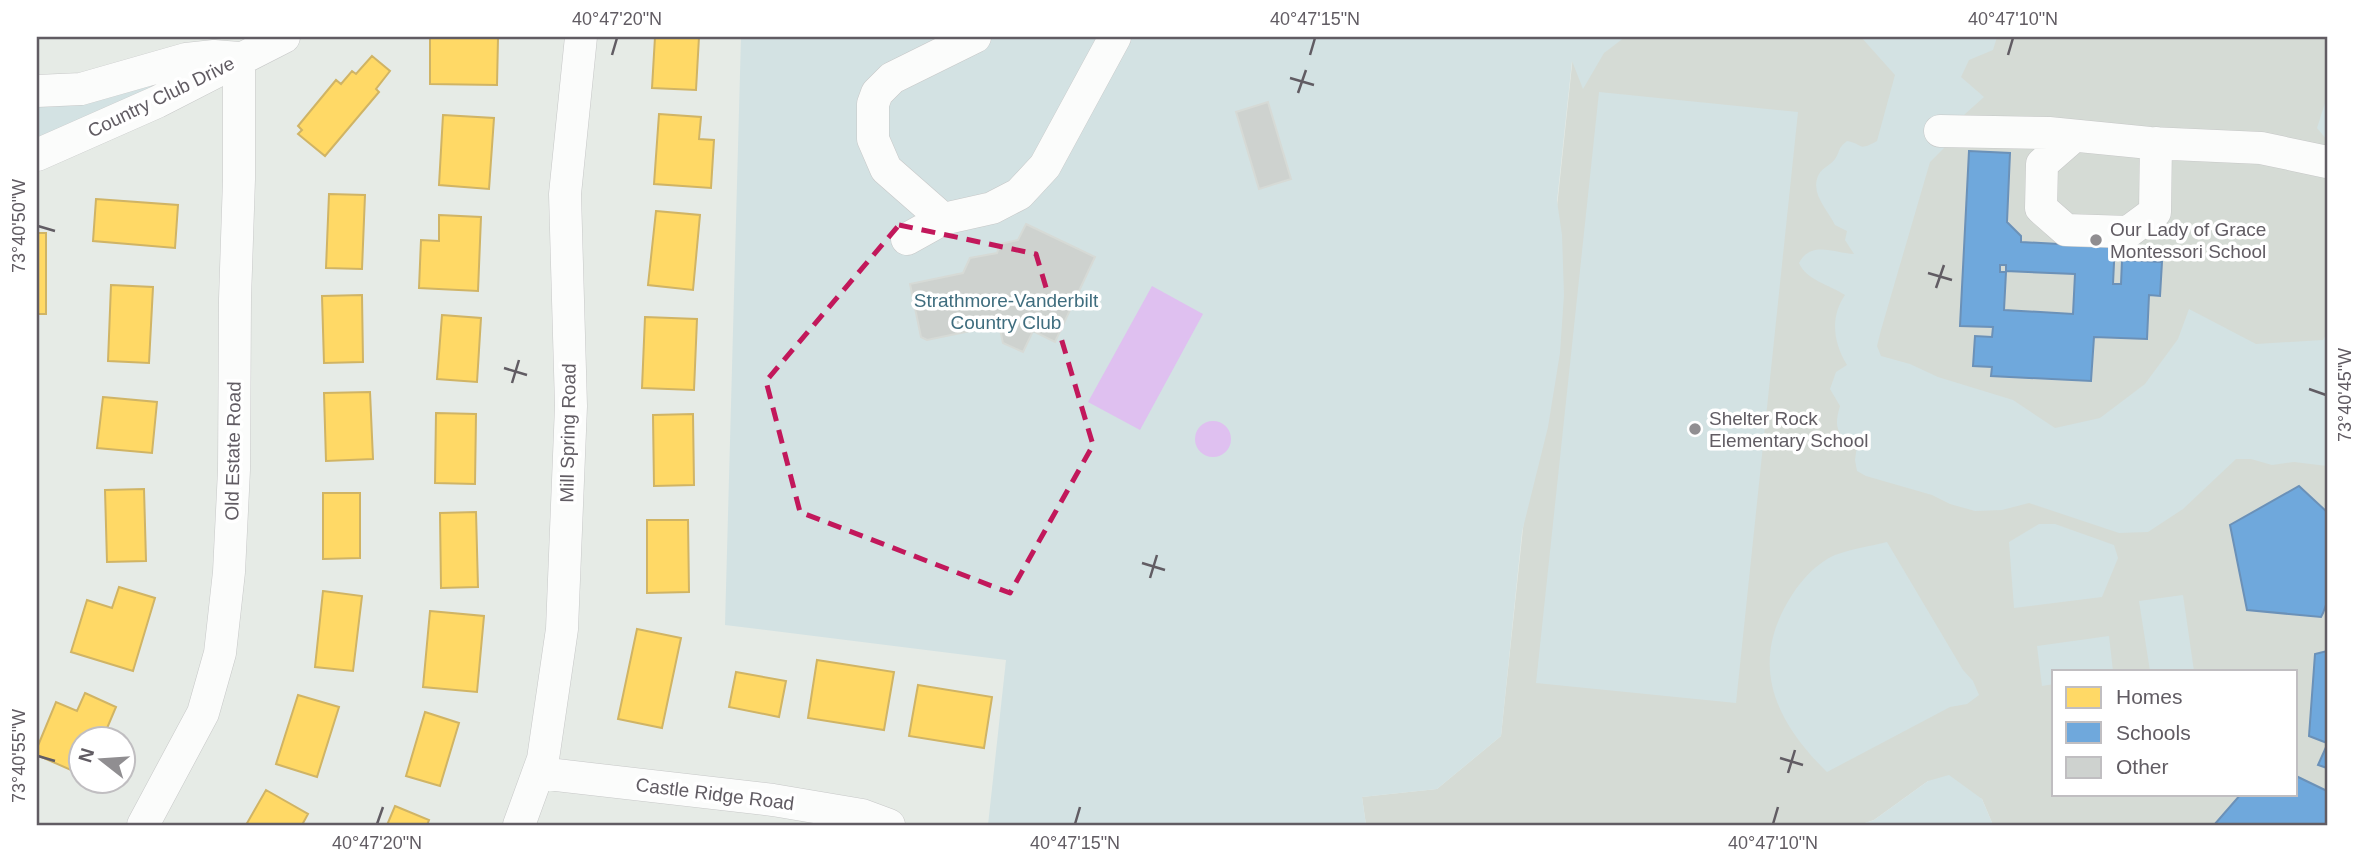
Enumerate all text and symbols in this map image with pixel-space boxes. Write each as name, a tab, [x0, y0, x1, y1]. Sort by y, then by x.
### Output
text: 40°47'20"N	[572, 9, 662, 29]
text: 40°47'15"N	[1270, 9, 1360, 29]
text: 40°47'10"N	[1968, 9, 2058, 29]
street label: Country Club Drive	[84, 52, 238, 142]
text: 73°40'50"W	[9, 179, 29, 273]
place label: Our Lady of Grace Montessori School	[2110, 219, 2266, 262]
marker: Our Lady of Grace Montessori School	[2088, 232, 2104, 248]
park label: Strathmore-Vanderbilt Country Club	[914, 290, 1099, 333]
text: 73°40'45"W	[2335, 348, 2355, 442]
street label: Mill Spring Road	[556, 363, 580, 503]
street label: Old Estate Road	[221, 381, 245, 521]
place label: Shelter Rock Elementary School	[1709, 408, 1868, 451]
marker: Shelter Rock Elementary School	[1687, 421, 1703, 437]
legend	[2052, 670, 2298, 796]
text: Homes	[2116, 685, 2183, 708]
text: 73°40'55"W	[9, 709, 29, 803]
text: Schools	[2116, 721, 2191, 744]
north arrow	[66, 726, 136, 796]
text: N	[74, 746, 98, 765]
text: Other	[2116, 755, 2169, 778]
street label: Castle Ridge Road	[635, 774, 795, 814]
text: 40°47'20"N	[332, 833, 422, 853]
text: 40°47'15"N	[1030, 833, 1120, 853]
text: 40°47'10"N	[1728, 833, 1818, 853]

